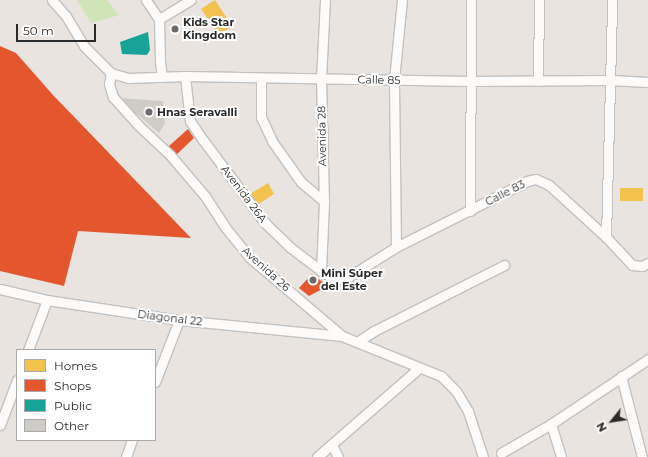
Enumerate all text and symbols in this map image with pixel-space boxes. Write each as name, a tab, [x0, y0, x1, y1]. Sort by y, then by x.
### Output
scale bar	[18, 16, 98, 42]
place label: Kids Star Kingdom	[183, 16, 236, 42]
text: 50 m	[23, 23, 54, 38]
marker: Kids Star Kingdom	[170, 24, 180, 34]
street label: Calle 85	[357, 73, 401, 87]
place label: Hnas Seravalli	[157, 105, 237, 119]
street label: Avenida 28	[315, 106, 329, 166]
marker: Hnas Seravalli	[144, 107, 154, 117]
street label: Avenida 26A	[218, 163, 270, 225]
street label: Calle 83	[483, 177, 527, 209]
street label: Avenida 26	[239, 244, 293, 294]
place label: Mini Súper del Este	[321, 267, 383, 293]
marker: Mini Súper del Este	[308, 275, 318, 285]
street label: Diagonal 22	[137, 307, 203, 329]
legend	[16, 349, 156, 441]
text: Homes	[54, 358, 97, 373]
text: Shops	[54, 378, 91, 393]
text: Public	[54, 398, 92, 413]
north arrow	[592, 401, 632, 441]
text: Other	[54, 418, 89, 433]
text: N	[593, 420, 610, 434]

